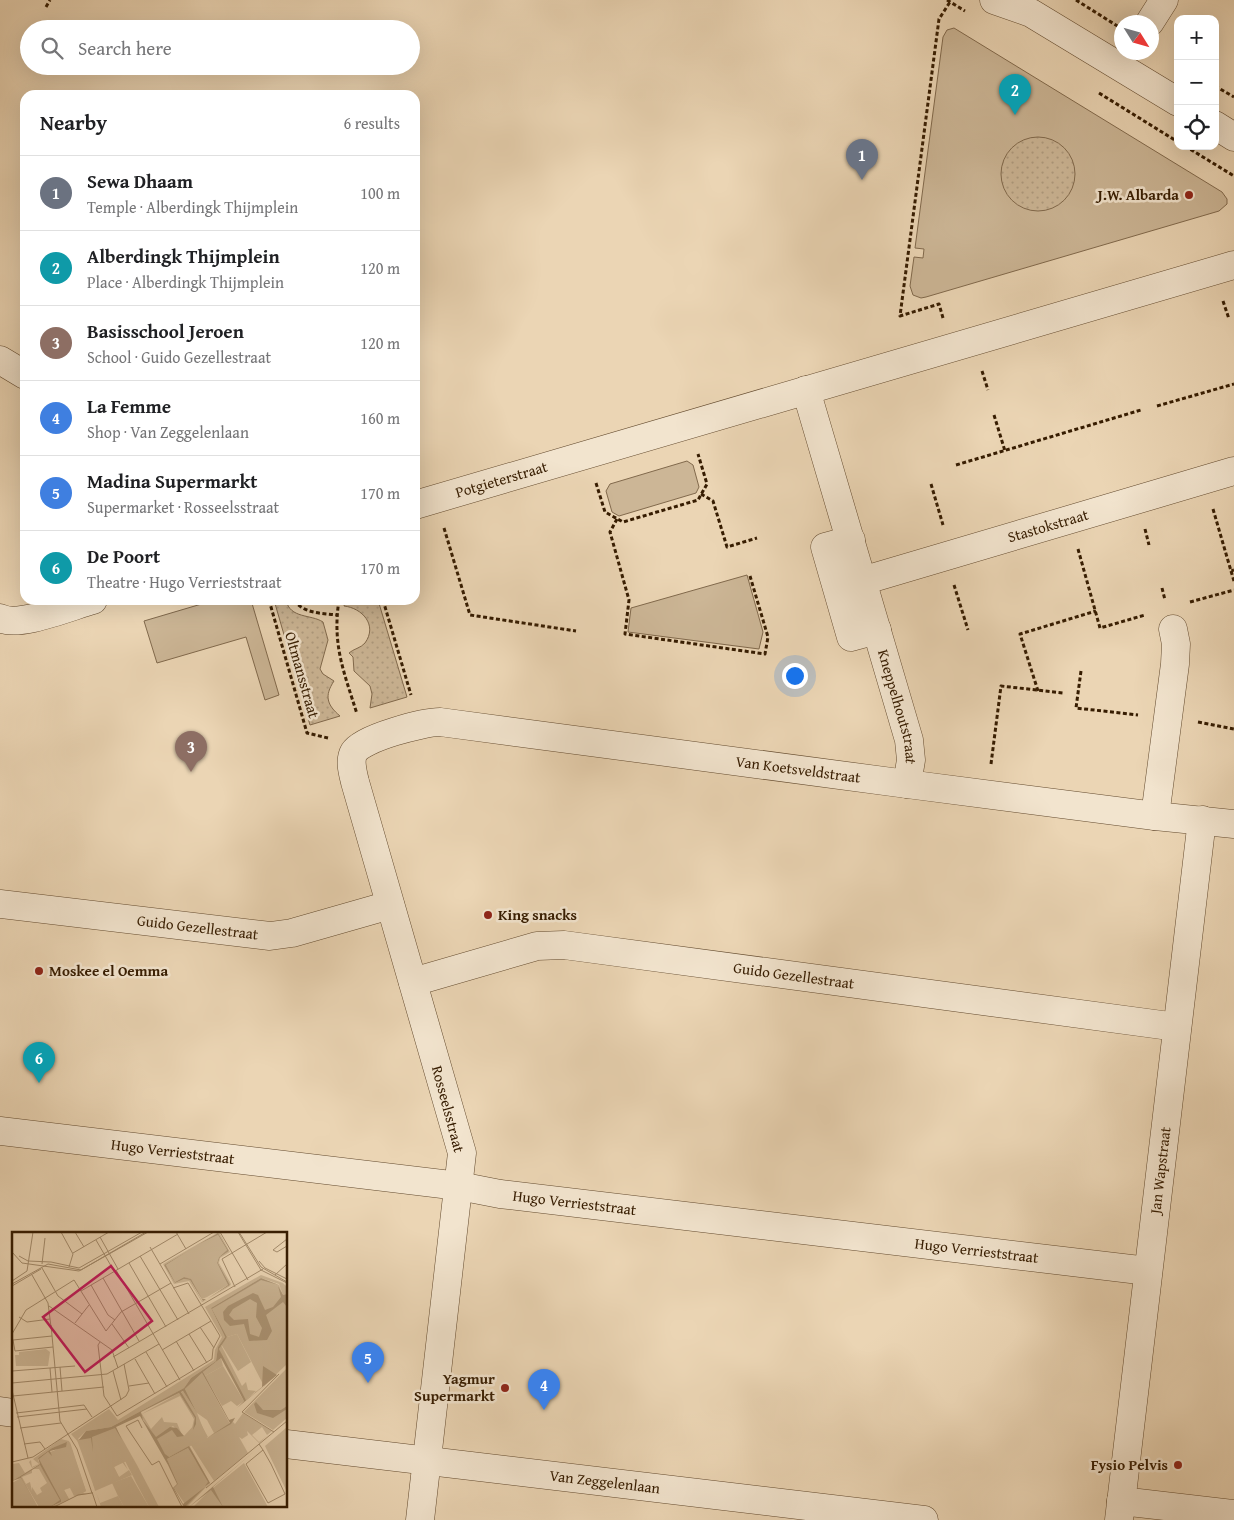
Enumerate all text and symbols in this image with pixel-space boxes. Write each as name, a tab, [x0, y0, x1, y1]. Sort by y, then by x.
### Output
north arrow	[1114, 15, 1159, 60]
map controls	[1174, 15, 1219, 150]
button: +	[1174, 15, 1219, 60]
search box	[20, 20, 420, 75]
icon: search	[38, 34, 66, 62]
text: Search here	[78, 34, 172, 62]
button: −	[1174, 60, 1219, 105]
pin: 2	[999, 74, 1031, 115]
button: locate	[1174, 105, 1219, 150]
text: Nearby	[40, 107, 107, 138]
text: 6 results	[343, 111, 400, 135]
pin: 1	[846, 139, 878, 180]
text: Sewa Dhaam	[87, 167, 193, 195]
text: 1	[52, 181, 60, 205]
text: 100 m	[360, 181, 400, 205]
place label: J.W. Albarda	[1095, 184, 1179, 205]
marker: J.W. Albarda	[1183, 189, 1195, 201]
text: Temple · Alberdingk Thijmplein	[87, 195, 298, 219]
text: Alberdingk Thijmplein	[87, 242, 280, 270]
text: 2	[52, 256, 60, 280]
text: 120 m	[360, 256, 400, 280]
text: Place · Alberdingk Thijmplein	[87, 270, 284, 294]
text: Basisschool Jeroen	[87, 317, 244, 345]
text: 3	[52, 331, 60, 355]
text: 120 m	[360, 331, 400, 355]
text: School · Guido Gezellestraat	[87, 345, 271, 369]
text: La Femme	[87, 392, 171, 420]
text: 4	[52, 406, 60, 430]
text: 160 m	[360, 406, 400, 430]
text: Shop · Van Zeggelenlaan	[87, 420, 249, 444]
street label: Potgieterstraat	[453, 456, 550, 503]
text: Madina Supermarkt	[87, 467, 258, 495]
text: 5	[52, 481, 60, 505]
text: 170 m	[360, 481, 400, 505]
text: Supermarket · Rosseelsstraat	[87, 495, 279, 519]
street label: Stastokstraat	[1005, 503, 1091, 547]
text: De Poort	[87, 542, 160, 570]
text: 6	[52, 556, 60, 580]
text: 170 m	[360, 556, 400, 580]
text: Theatre · Hugo Verrieststraat	[87, 570, 282, 594]
street label: Oltmansstraat	[280, 629, 325, 721]
street label: Kneppelhoutstraat	[873, 647, 922, 767]
your location	[782, 663, 808, 689]
pin: 3	[175, 731, 207, 772]
street label: Van Koetsveldstraat	[734, 750, 863, 788]
place label: King snacks	[498, 904, 577, 925]
street label: Guido Gezellestraat	[136, 909, 260, 945]
marker: King snacks	[482, 909, 494, 921]
street label: Guido Gezellestraat	[732, 957, 856, 994]
place label: Moskee el Oemma	[49, 960, 168, 981]
marker: Moskee el Oemma	[33, 965, 45, 977]
pin: 6	[23, 1042, 55, 1083]
street label: Rosseelsstraat	[427, 1063, 470, 1155]
street label: Jan Wapstraat	[1144, 1125, 1176, 1217]
street label: Hugo Verrieststraat	[110, 1133, 236, 1169]
street label: Hugo Verrieststraat	[512, 1185, 638, 1220]
inset map	[12, 1232, 288, 1508]
street label: Hugo Verrieststraat	[914, 1232, 1040, 1268]
pin: 5	[352, 1342, 384, 1383]
place label: Yagmur Supermarkt	[414, 1368, 495, 1406]
pin: 4	[528, 1369, 560, 1410]
marker: Yagmur Supermarkt	[499, 1382, 511, 1394]
place label: Fysio Pelvis	[1091, 1454, 1168, 1475]
marker: Fysio Pelvis	[1172, 1459, 1184, 1471]
street label: Van Zeggelenlaan	[548, 1464, 662, 1499]

